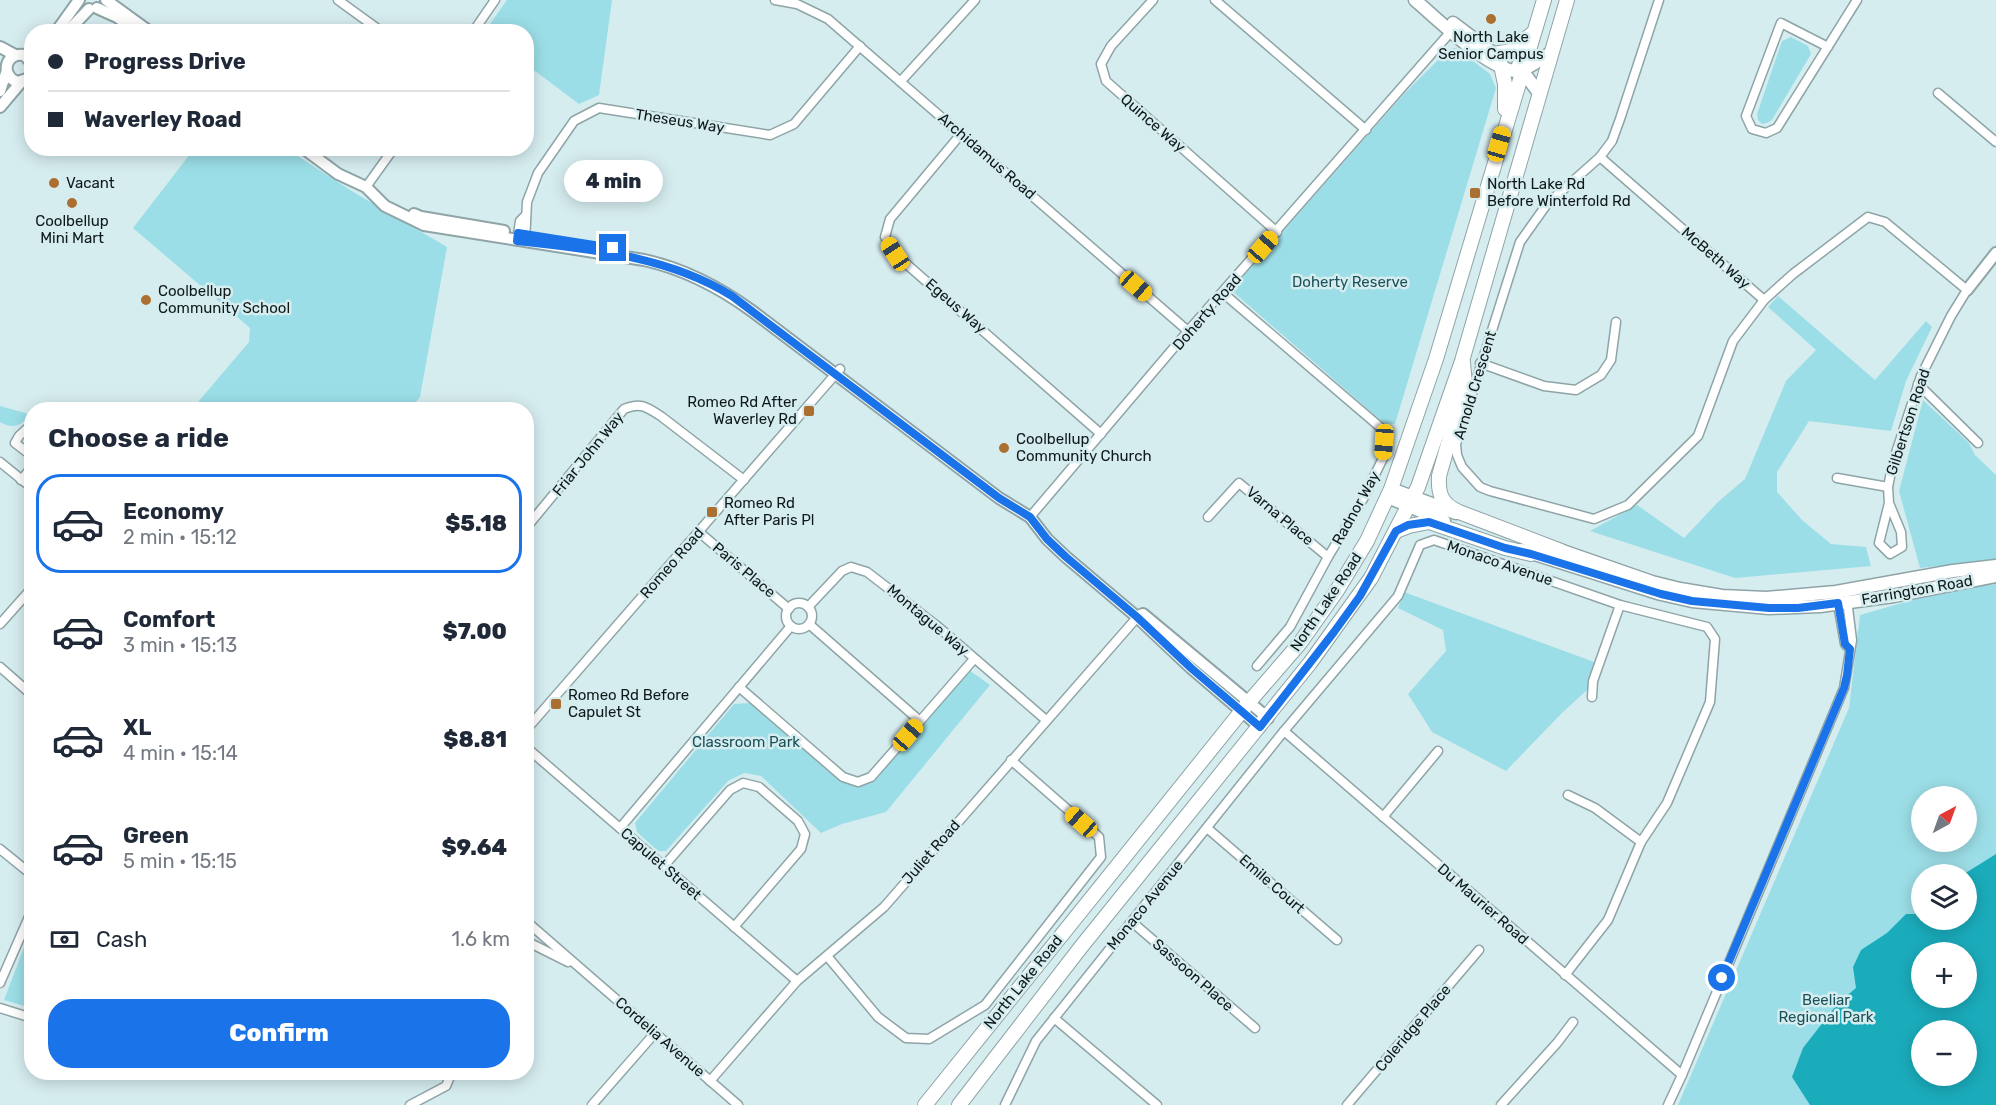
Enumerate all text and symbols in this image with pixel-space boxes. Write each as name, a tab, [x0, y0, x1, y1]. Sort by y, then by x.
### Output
marker: North Lake Senior Campus	[1484, 12, 1498, 26]
place label: North Lake Senior Campus	[1438, 28, 1544, 63]
text: Progress Drive	[84, 48, 246, 75]
street label: Quince Way	[1117, 90, 1189, 156]
street label: Theseus Way	[634, 105, 726, 137]
text: Waverley Road	[84, 106, 242, 133]
street label: Archidamus Road	[935, 109, 1039, 203]
car	[1485, 124, 1513, 164]
callout: 4 min	[564, 161, 662, 203]
text: 4 min	[586, 169, 641, 193]
place label: Vacant	[66, 174, 115, 192]
place label: North Lake Rd Before Winterfold Rd	[1487, 175, 1631, 210]
marker: Vacant	[47, 176, 61, 190]
marker: North Lake Rd Before Winterfold Rd	[1468, 186, 1482, 200]
marker: Coolbellup Mini Mart	[65, 196, 79, 210]
place label: Coolbellup Mini Mart	[35, 212, 109, 247]
street label: McBeth Way	[1678, 223, 1754, 293]
car	[1244, 228, 1282, 266]
route end	[599, 234, 626, 261]
car	[878, 234, 912, 274]
car	[1117, 267, 1155, 305]
street label: Doherty Road	[1169, 270, 1245, 354]
park label: Doherty Reserve	[1292, 273, 1408, 291]
street label: Egeus Way	[922, 275, 990, 337]
place label: Coolbellup Community School	[158, 282, 290, 317]
marker: Coolbellup Community School	[139, 293, 153, 307]
street label: Arnold Crescent	[1450, 328, 1500, 442]
street label: Gilbertson Road	[1882, 366, 1934, 478]
place label: Romeo Rd After Waverley Rd	[687, 393, 797, 428]
marker: Romeo Rd After Waverley Rd	[802, 404, 816, 418]
street label: Friar John Way	[549, 408, 627, 500]
text: Choose a ride	[48, 422, 229, 454]
car	[1374, 423, 1394, 461]
place label: Coolbellup Community Church	[1016, 430, 1152, 465]
marker: Coolbellup Community Church	[997, 441, 1011, 455]
street label: Radnor Way	[1328, 468, 1384, 548]
street label: Varna Place	[1243, 483, 1317, 549]
place label: Romeo Rd After Paris Pl	[724, 494, 815, 529]
icon: car	[51, 497, 105, 551]
text: Economy	[123, 498, 224, 525]
marker: Romeo Rd After Paris Pl	[705, 505, 719, 519]
text: $5.18	[445, 510, 507, 537]
street label: Romeo Road	[636, 524, 708, 602]
text: 2 min · 15:12	[123, 525, 237, 549]
street label: Monaco Avenue	[1445, 536, 1555, 590]
street label: Paris Place	[709, 538, 779, 602]
street label: North Lake Road	[1286, 549, 1366, 655]
street label: Farrington Road	[1860, 571, 1974, 609]
street label: Montague Way	[883, 580, 973, 660]
icon: car	[51, 605, 105, 659]
text: Comfort	[123, 606, 215, 633]
text: $7.00	[443, 618, 507, 645]
text: 3 min · 15:13	[123, 633, 237, 657]
place label: Romeo Rd Before Capulet St	[568, 686, 689, 721]
marker: Romeo Rd Before Capulet St	[549, 697, 563, 711]
icon: car	[51, 713, 105, 767]
text: XL	[123, 714, 151, 741]
car	[889, 716, 927, 754]
text: $8.81	[443, 726, 507, 753]
park label: Classroom Park	[692, 733, 800, 751]
text: 4 min · 15:14	[123, 741, 238, 765]
north arrow	[1911, 786, 1977, 852]
map controls	[1911, 786, 1977, 1086]
car	[1062, 803, 1100, 841]
street label: Juliet Road	[898, 816, 964, 888]
icon: car	[51, 821, 105, 875]
text: Green	[123, 822, 189, 849]
street label: Capulet Street	[617, 824, 705, 904]
text: $9.64	[441, 834, 507, 861]
text: 5 min · 15:15	[123, 849, 237, 873]
street label: Emile Court	[1236, 851, 1309, 917]
street label: Monaco Avenue	[1103, 856, 1187, 954]
street label: Du Maurier Road	[1434, 860, 1532, 948]
button: layers	[1911, 864, 1977, 930]
icon: cash	[48, 923, 81, 956]
text: Cash	[96, 926, 147, 953]
text: 1.6 km	[452, 927, 510, 951]
street label: North Lake Road	[980, 932, 1066, 1032]
street label: Sassoon Place	[1149, 935, 1237, 1015]
button: +	[1911, 942, 1977, 1008]
route start	[1708, 964, 1735, 991]
street label: Coleridge Place	[1371, 981, 1455, 1075]
park label: Beeliar Regional Park	[1778, 991, 1874, 1026]
street label: Cordelia Avenue	[612, 993, 708, 1081]
button: Confirm	[48, 999, 510, 1068]
button: −	[1911, 1020, 1977, 1086]

